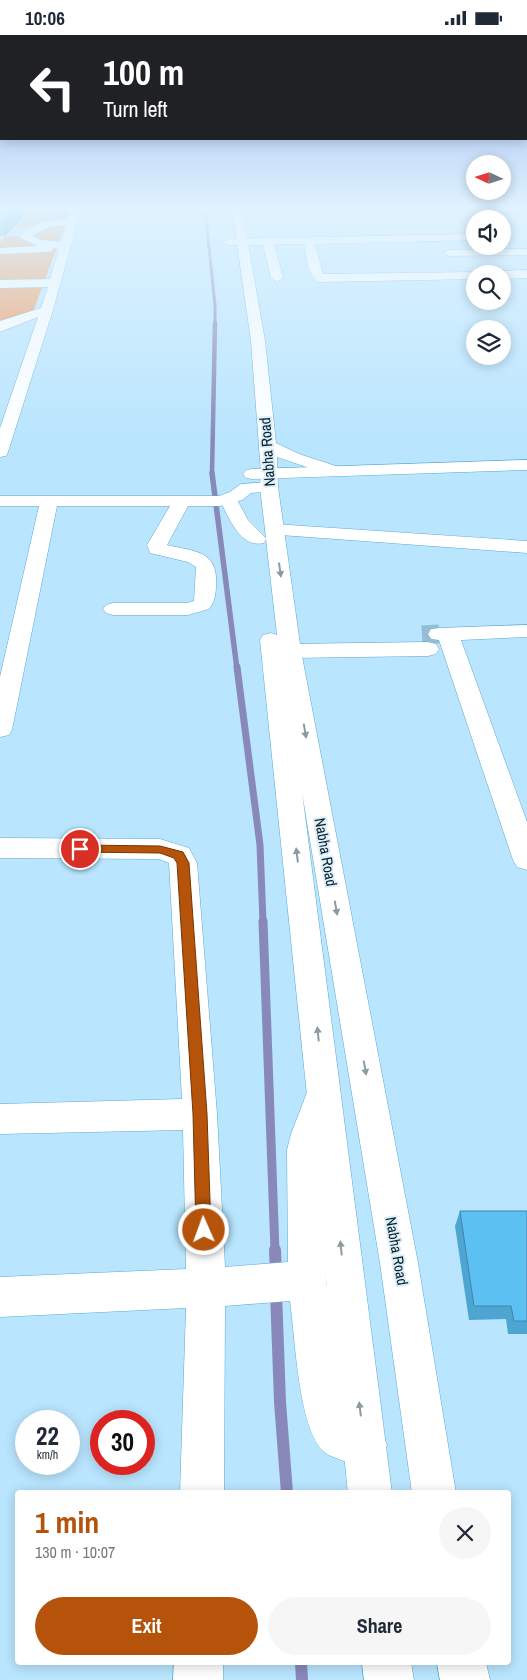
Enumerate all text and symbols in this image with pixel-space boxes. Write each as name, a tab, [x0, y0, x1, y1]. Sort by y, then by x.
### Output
text: 10:06	[25, 5, 65, 31]
text: 100 m	[103, 49, 184, 96]
icon: left	[20, 55, 85, 120]
text: Turn left	[103, 94, 168, 124]
north arrow	[466, 155, 511, 200]
map controls	[466, 155, 511, 365]
button: sound	[466, 210, 511, 255]
button: search	[466, 265, 511, 310]
button: layers	[466, 320, 511, 365]
street label: Nabha Road	[254, 417, 280, 487]
one-way arrow	[276, 563, 284, 579]
one-way arrow	[301, 723, 309, 739]
street label: Nabha Road	[310, 816, 342, 888]
pin	[59, 828, 101, 870]
icon: arrive	[66, 835, 94, 863]
one-way arrow	[293, 847, 301, 863]
one-way arrow	[333, 900, 341, 916]
one-way arrow	[314, 1026, 322, 1042]
one-way arrow	[361, 1060, 369, 1076]
position arrow	[177, 1203, 229, 1255]
street label: Nabha Road	[381, 1215, 413, 1287]
one-way arrow	[337, 1240, 345, 1256]
one-way arrow	[356, 1401, 364, 1417]
speed limit sign: 30	[90, 1410, 155, 1475]
text: 22	[36, 1419, 59, 1453]
text: km/h	[37, 1447, 58, 1463]
text: 1 min	[35, 1502, 99, 1542]
button: close	[439, 1507, 491, 1559]
text: 130 m · 10:07	[35, 1541, 115, 1563]
button: Exit	[35, 1597, 258, 1655]
button: Share	[268, 1597, 491, 1655]

